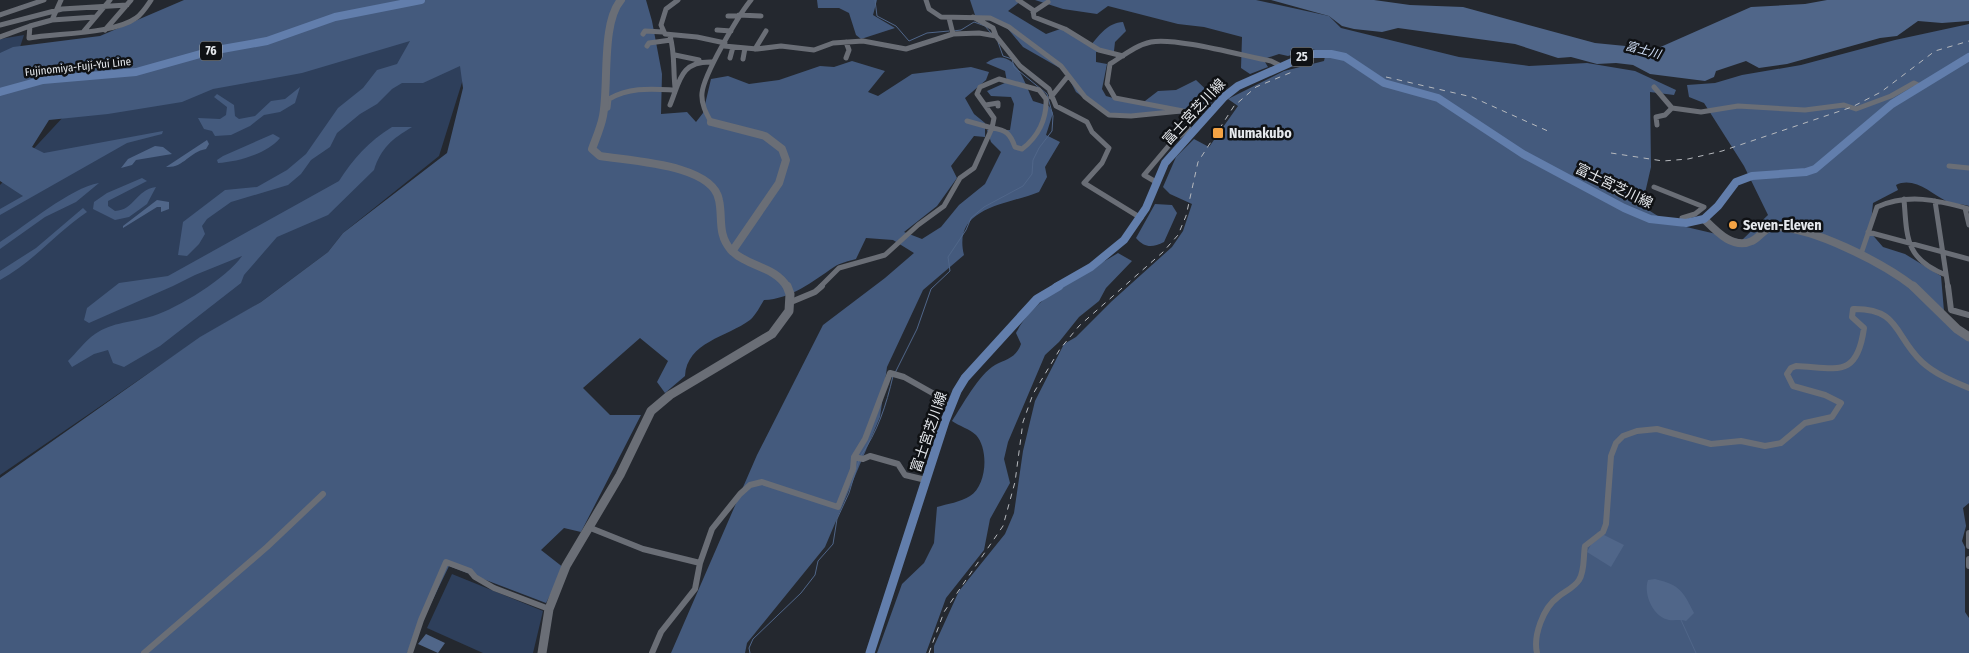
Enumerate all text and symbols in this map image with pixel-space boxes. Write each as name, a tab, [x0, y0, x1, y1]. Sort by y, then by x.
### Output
water label: 富士川	[1624, 39, 1664, 62]
road number: 76	[200, 41, 222, 60]
road number: 25	[1291, 48, 1313, 66]
street label: Fujinomiya-Fuji-Yui Line	[24, 55, 132, 79]
street label: 富士宮芝川線	[1159, 75, 1229, 149]
place label: Numakubo	[1229, 125, 1292, 142]
marker: Numakubo	[1211, 126, 1225, 140]
street label: 富士宮芝川線	[1573, 160, 1655, 212]
place label: Seven-Eleven	[1743, 217, 1822, 234]
marker: Seven-Eleven	[1727, 219, 1739, 231]
street label: 富士宮芝川線	[907, 390, 951, 474]

